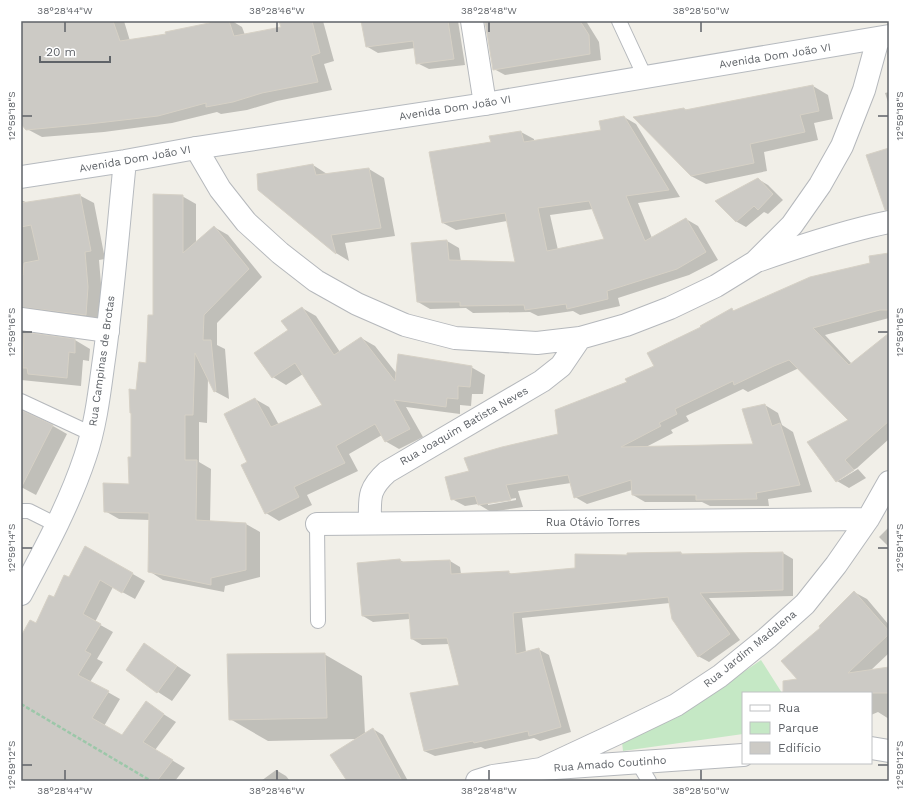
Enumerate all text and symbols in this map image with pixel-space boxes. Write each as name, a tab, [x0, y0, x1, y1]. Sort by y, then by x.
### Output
text: 38°28'44"W	[37, 5, 93, 16]
text: 38°28'46"W	[249, 5, 305, 16]
text: 38°28'48"W	[461, 5, 517, 16]
text: 38°28'50"W	[673, 5, 730, 16]
scale bar	[40, 38, 110, 64]
street label: Avenida Dom João VI	[718, 41, 832, 71]
text: 20 m	[46, 45, 76, 59]
text: 12°59'18"S	[6, 91, 17, 141]
text: 12°59'18"S	[894, 91, 905, 141]
street label: Avenida Dom João VI	[398, 93, 512, 123]
street label: Avenida Dom João VI	[78, 143, 192, 175]
street label: Rua Campinas de Brotas	[86, 295, 118, 427]
text: 12°59'16"S	[6, 307, 17, 357]
text: 12°59'16"S	[894, 307, 905, 357]
street label: Rua Joaquim Batista Neves	[397, 384, 531, 468]
street label: Rua Otávio Torres	[546, 516, 640, 529]
text: 12°59'14"S	[6, 524, 17, 572]
text: 12°59'14"S	[894, 524, 905, 572]
street label: Rua Jardim Madalena	[701, 608, 799, 690]
legend	[742, 692, 872, 764]
text: Rua	[778, 701, 800, 715]
text: Parque	[778, 721, 819, 735]
text: 12°59'12"S	[6, 741, 17, 789]
text: Edifício	[778, 741, 821, 755]
text: 12°59'12"S	[894, 741, 905, 789]
street label: Rua Amado Coutinho	[553, 754, 667, 774]
text: 38°28'44"W	[37, 785, 93, 796]
text: 38°28'46"W	[249, 785, 305, 796]
text: 38°28'48"W	[461, 785, 517, 796]
text: 38°28'50"W	[673, 785, 730, 796]

